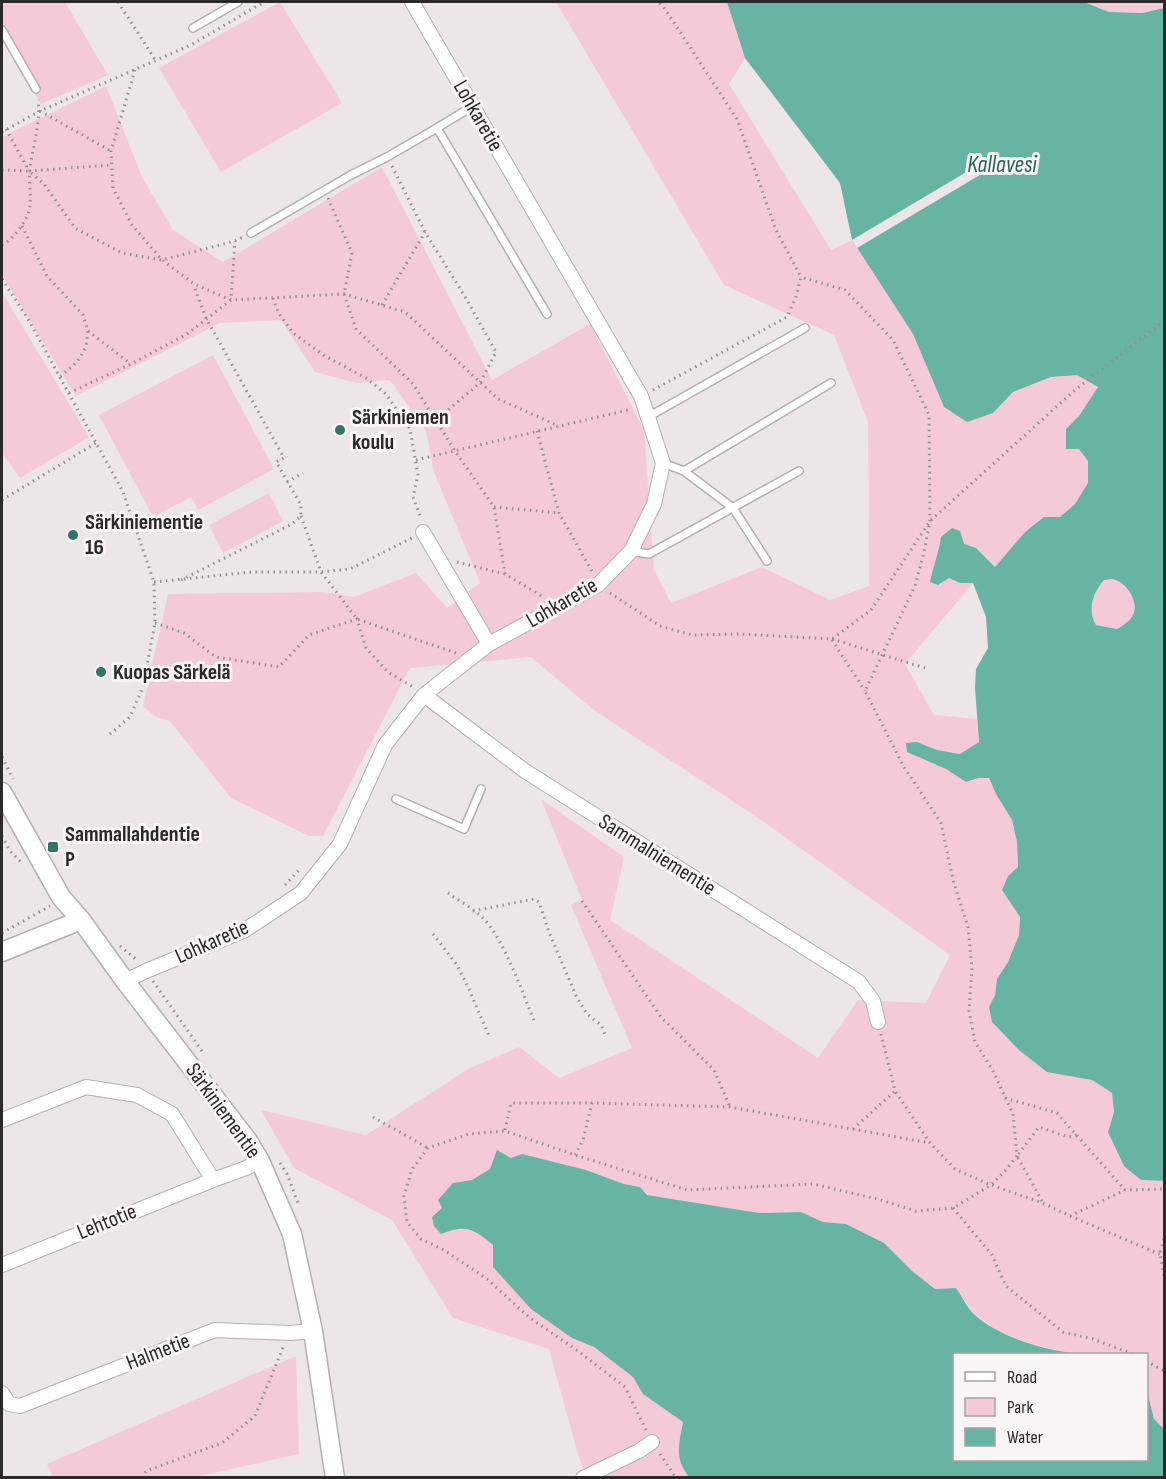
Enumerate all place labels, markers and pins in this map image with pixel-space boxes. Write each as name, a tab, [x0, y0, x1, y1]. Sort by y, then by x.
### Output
place label: Särkiniemen koulu	[352, 404, 449, 456]
marker: Särkiniemen koulu	[333, 423, 347, 437]
place label: Särkiniementie 16	[85, 509, 203, 561]
marker: Särkiniementie 16	[66, 528, 80, 542]
place label: Kuopas Särkelä	[113, 659, 231, 686]
marker: Kuopas Särkelä	[94, 665, 108, 679]
place label: Sammallahdentie P	[65, 821, 200, 873]
marker: Sammallahdentie P	[46, 840, 60, 854]

